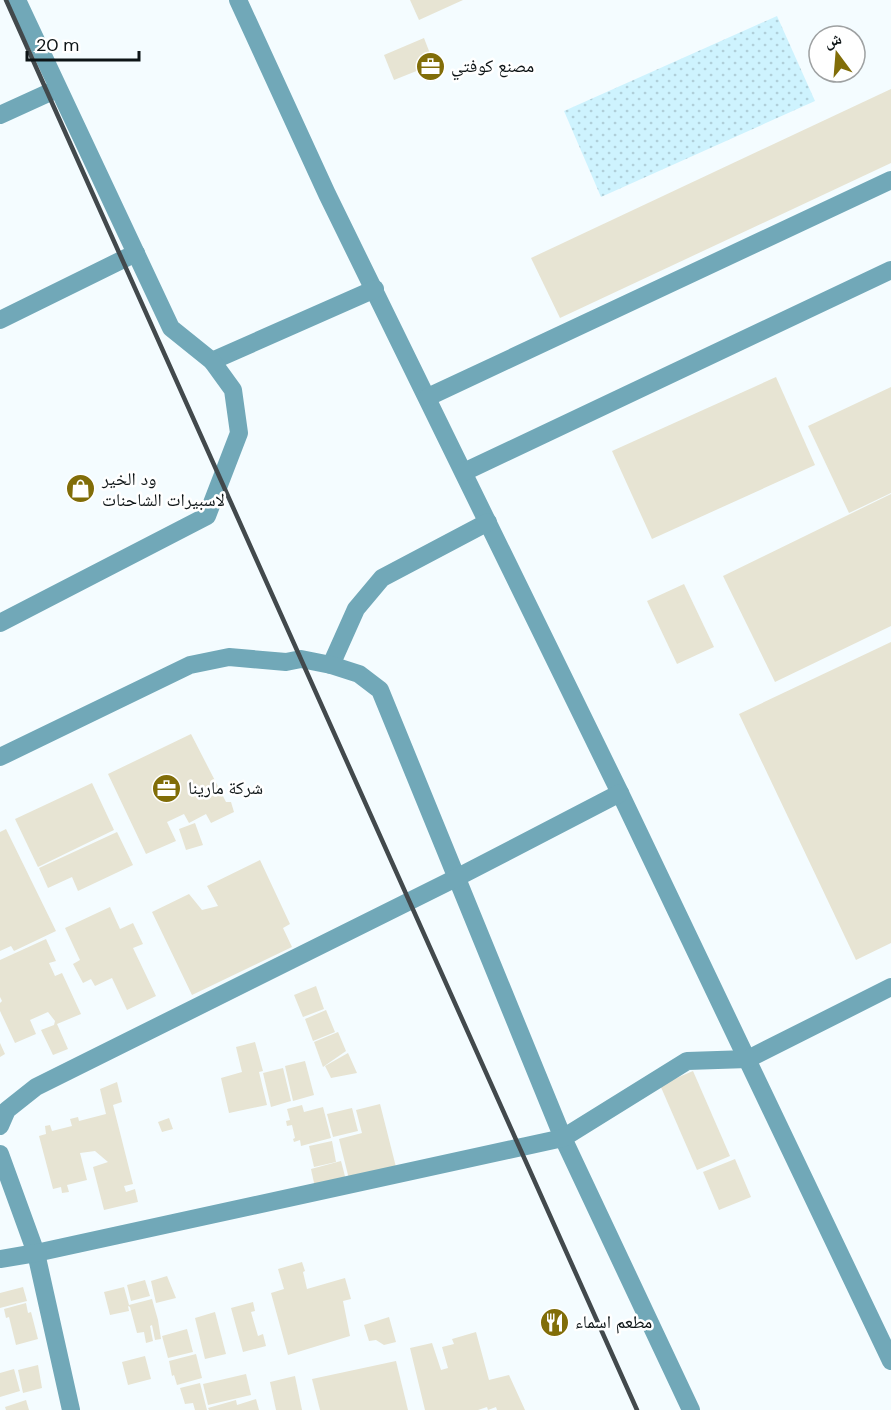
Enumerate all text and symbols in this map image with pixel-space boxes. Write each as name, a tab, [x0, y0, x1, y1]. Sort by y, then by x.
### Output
scale bar	[27, 24, 140, 62]
north arrow	[807, 24, 867, 84]
text: ش	[822, 28, 844, 52]
text: 20 m	[36, 33, 79, 57]
office icon: مصنع كوفتي	[414, 50, 446, 82]
place label: مصنع كوفتي	[451, 54, 534, 81]
place label: ود الخير لاسبيرات الشاحنات	[101, 467, 225, 512]
shop icon: ود الخير لاسبيرات الشاحنات	[65, 473, 97, 505]
office icon: شركة مارينا	[151, 772, 183, 804]
place label: شركة مارينا	[188, 776, 263, 800]
restaurant icon: مطعم اسماء	[538, 1306, 570, 1338]
place label: مطعم اسماء	[575, 1310, 652, 1334]

